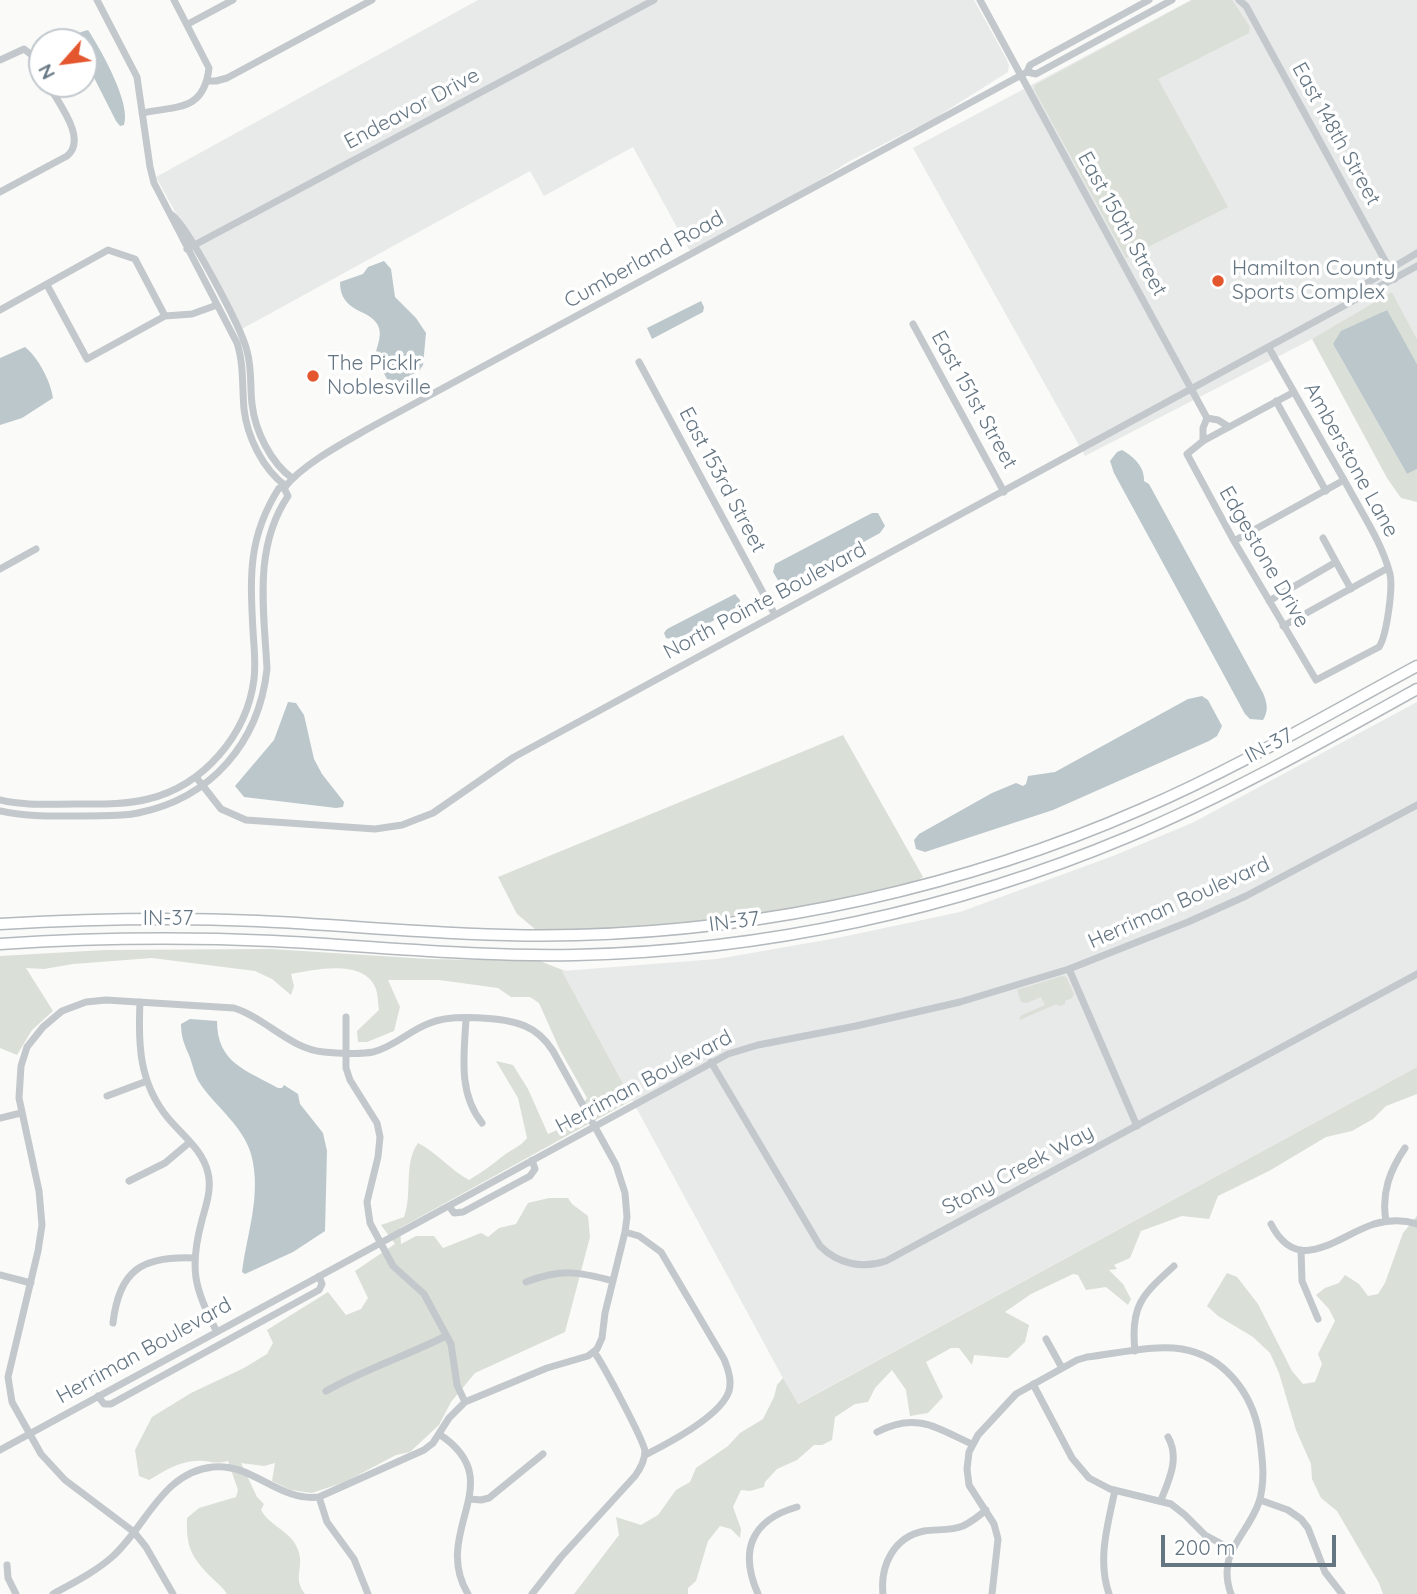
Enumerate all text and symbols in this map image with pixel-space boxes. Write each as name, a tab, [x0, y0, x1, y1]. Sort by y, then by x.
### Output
north arrow	[28, 28, 98, 98]
street label: East 148th Street	[1286, 58, 1386, 210]
text: N	[32, 60, 60, 84]
street label: Endeavor Drive	[340, 63, 484, 155]
street label: East 150th Street	[1072, 147, 1172, 301]
street label: Cumberland Road	[560, 206, 728, 314]
place label: Hamilton County Sports Complex	[1232, 256, 1395, 306]
marker: Hamilton County Sports Complex	[1210, 273, 1226, 289]
street label: East 151st Street	[926, 326, 1022, 474]
place label: The Picklr Noblesville	[327, 351, 431, 401]
marker: The Picklr Noblesville	[305, 368, 321, 384]
street label: Amberstone Lane	[1298, 378, 1404, 542]
street label: East 153rd Street	[673, 403, 771, 557]
street label: Edgestone Drive	[1213, 482, 1315, 632]
street label: North Pointe Boulevard	[659, 537, 871, 665]
street label: IN-37	[1241, 723, 1297, 769]
street label: Herriman Boulevard	[1084, 852, 1274, 954]
street label: IN-37	[143, 906, 193, 932]
street label: IN-37	[707, 906, 761, 938]
street label: Herriman Boulevard	[551, 1025, 737, 1139]
street label: Stony Creek Way	[938, 1119, 1098, 1221]
street label: Herriman Boulevard	[52, 1292, 236, 1410]
scale bar	[1165, 1520, 1340, 1564]
text: 200 m	[1174, 1534, 1236, 1560]

